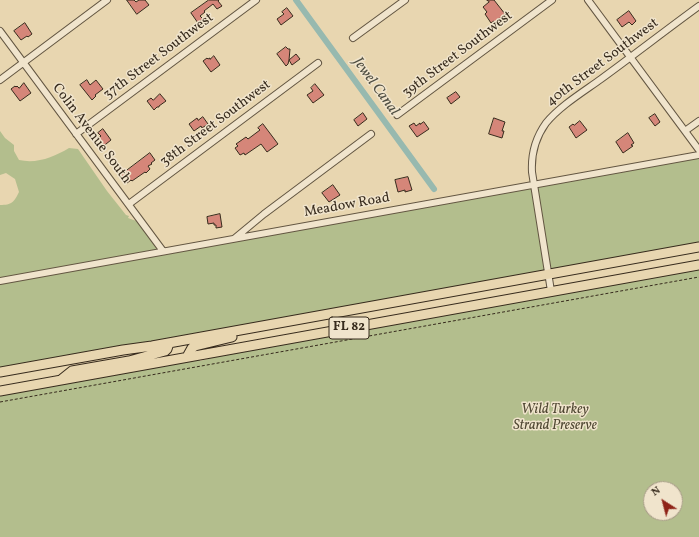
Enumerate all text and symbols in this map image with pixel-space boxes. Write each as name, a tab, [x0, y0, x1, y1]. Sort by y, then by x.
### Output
street label: 39th Street Southwest	[400, 8, 516, 102]
street label: 37th Street Southwest	[101, 10, 217, 104]
street label: 40th Street Southwest	[544, 15, 662, 111]
water label: Jewel Canal	[348, 54, 402, 120]
street label: 38th Street Southwest	[157, 77, 275, 171]
street label: Colin Avenue South	[48, 81, 134, 187]
street label: Meadow Road	[303, 190, 391, 222]
road number: FL 82	[329, 317, 369, 339]
park label: Wild Turkey Strand Preserve	[513, 402, 597, 434]
north arrow	[643, 481, 683, 521]
text: N	[649, 483, 664, 500]

